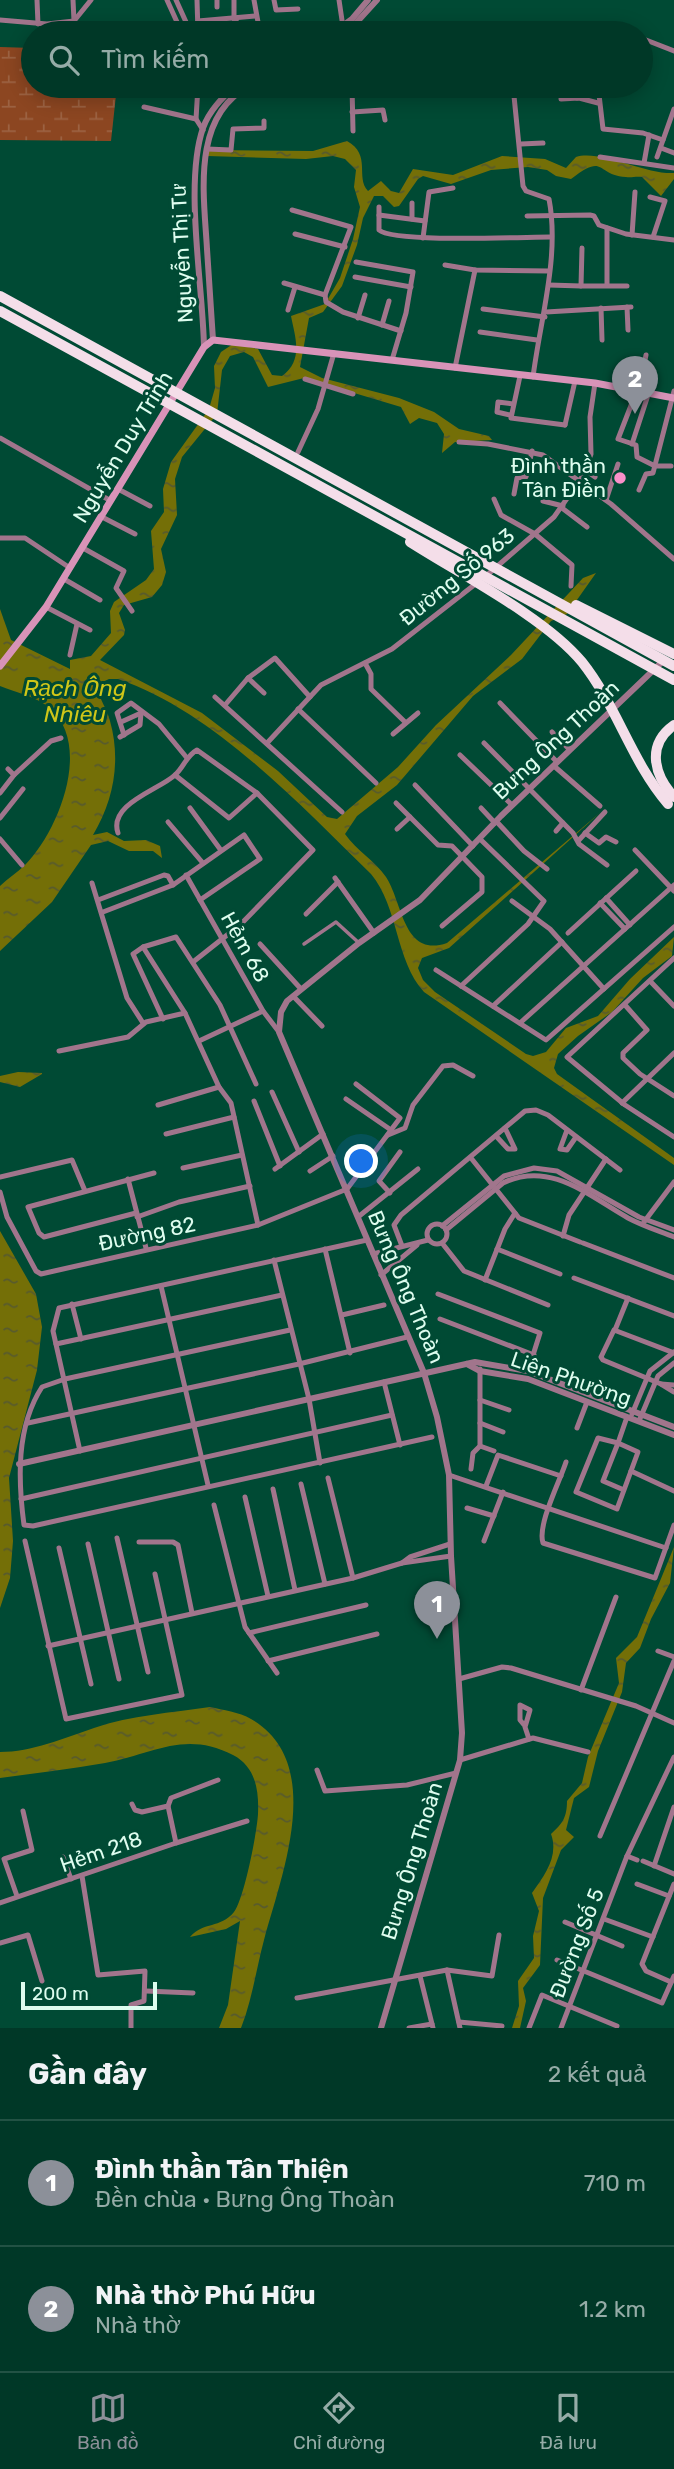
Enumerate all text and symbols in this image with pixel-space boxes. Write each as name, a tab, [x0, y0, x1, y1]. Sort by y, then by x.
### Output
search box	[21, 21, 653, 98]
icon: search	[45, 41, 83, 79]
text: Tìm kiếm	[101, 44, 209, 75]
street label: Nguyễn Thị Tư	[165, 182, 198, 324]
pin: 2	[612, 356, 658, 414]
street label: Nguyễn Duy Trinh	[67, 366, 178, 527]
place label: Đình thần Tân Điền	[511, 453, 606, 502]
marker: Đình thần Tân Điền	[612, 470, 628, 486]
street label: Đường Số 963	[394, 523, 519, 631]
water label: Rạch Ông Nhiêu	[23, 674, 127, 728]
street label: Bưng Ông Thoàn	[487, 675, 624, 805]
street label: Hẻm 68	[216, 907, 275, 986]
your location	[344, 1144, 378, 1178]
street label: Bưng Ông Thoàn	[363, 1207, 450, 1367]
street label: Đường 82	[96, 1211, 198, 1256]
street label: Liên Phường	[508, 1346, 635, 1411]
pin: 1	[414, 1581, 460, 1639]
street label: Bưng Ông Thoàn	[376, 1779, 447, 1943]
street label: Hẻm 218	[57, 1826, 145, 1877]
street label: Đường Số 5	[544, 1884, 609, 2001]
scale bar	[21, 1979, 158, 2011]
text: 200 m	[32, 1982, 89, 2005]
text: Gần đây	[28, 2056, 147, 2092]
text: 2 kết quả	[548, 2060, 646, 2088]
text: Đình thần Tân Thiện	[95, 2154, 349, 2185]
text: 1	[45, 2169, 57, 2197]
text: 710 m	[584, 2169, 646, 2197]
text: Đền chùa · Bưng Ông Thoàn	[95, 2185, 395, 2213]
text: Nhà thờ Phú Hữu	[95, 2280, 316, 2311]
text: 2	[44, 2295, 58, 2323]
text: 1.2 km	[579, 2295, 646, 2323]
text: Nhà thờ	[95, 2311, 181, 2339]
tab: Bản đồ	[77, 2389, 139, 2454]
tab: Chỉ đường	[293, 2389, 385, 2454]
tab: Đã lưu	[540, 2389, 597, 2454]

